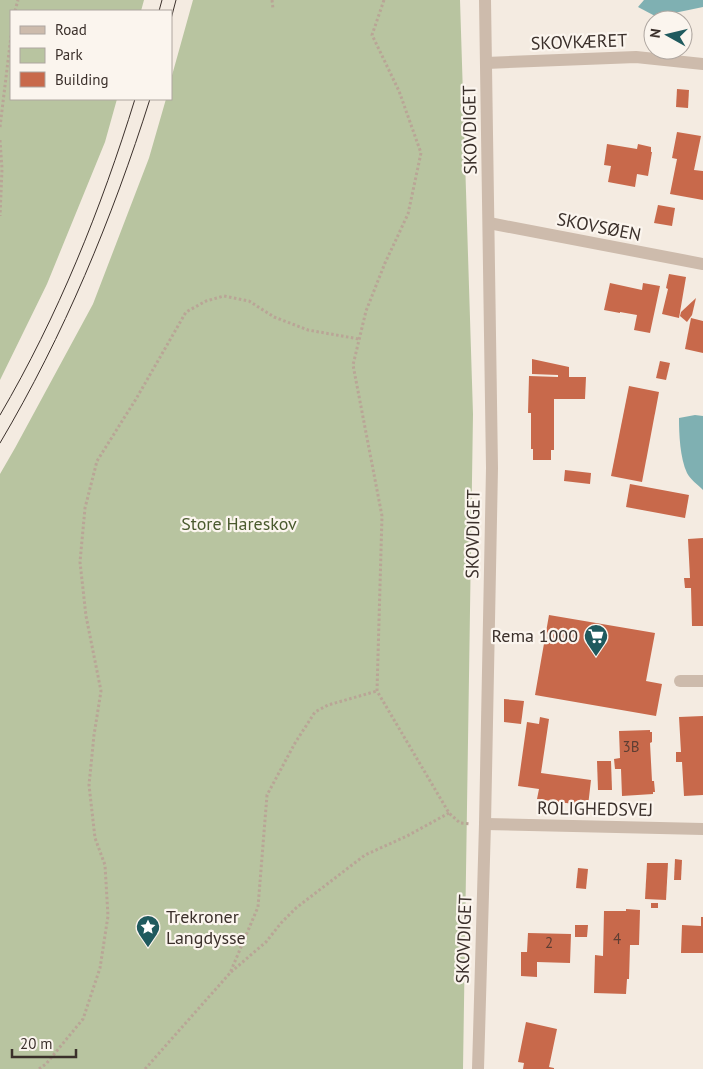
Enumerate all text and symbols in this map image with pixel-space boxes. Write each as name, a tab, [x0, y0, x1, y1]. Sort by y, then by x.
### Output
legend	[10, 10, 172, 100]
north arrow	[643, 10, 693, 60]
text: Road	[55, 20, 87, 39]
text: N	[646, 27, 665, 39]
street label: SKOVKÆRET	[530, 28, 628, 55]
text: Park	[55, 45, 83, 64]
text: Building	[55, 70, 109, 89]
street label: SKOVDIGET	[457, 85, 482, 175]
street label: SKOVSØEN	[555, 207, 643, 246]
street label: SKOVDIGET	[460, 489, 485, 579]
park label: Store Hareskov	[181, 512, 297, 535]
supermarket icon: Rema 1000	[583, 623, 609, 657]
place label: Rema 1000	[491, 624, 578, 647]
house number: 3B	[623, 737, 639, 756]
street label: ROLIGHEDSVEJ	[537, 796, 653, 821]
street label: SKOVDIGET	[450, 894, 477, 984]
place label: Trekroner Langdysse	[166, 905, 246, 949]
place icon: Trekroner Langdysse	[135, 914, 161, 948]
house number: 4	[613, 929, 621, 948]
house number: 2	[545, 933, 553, 952]
scale bar	[12, 1026, 76, 1058]
text: 20 m	[20, 1034, 53, 1053]

